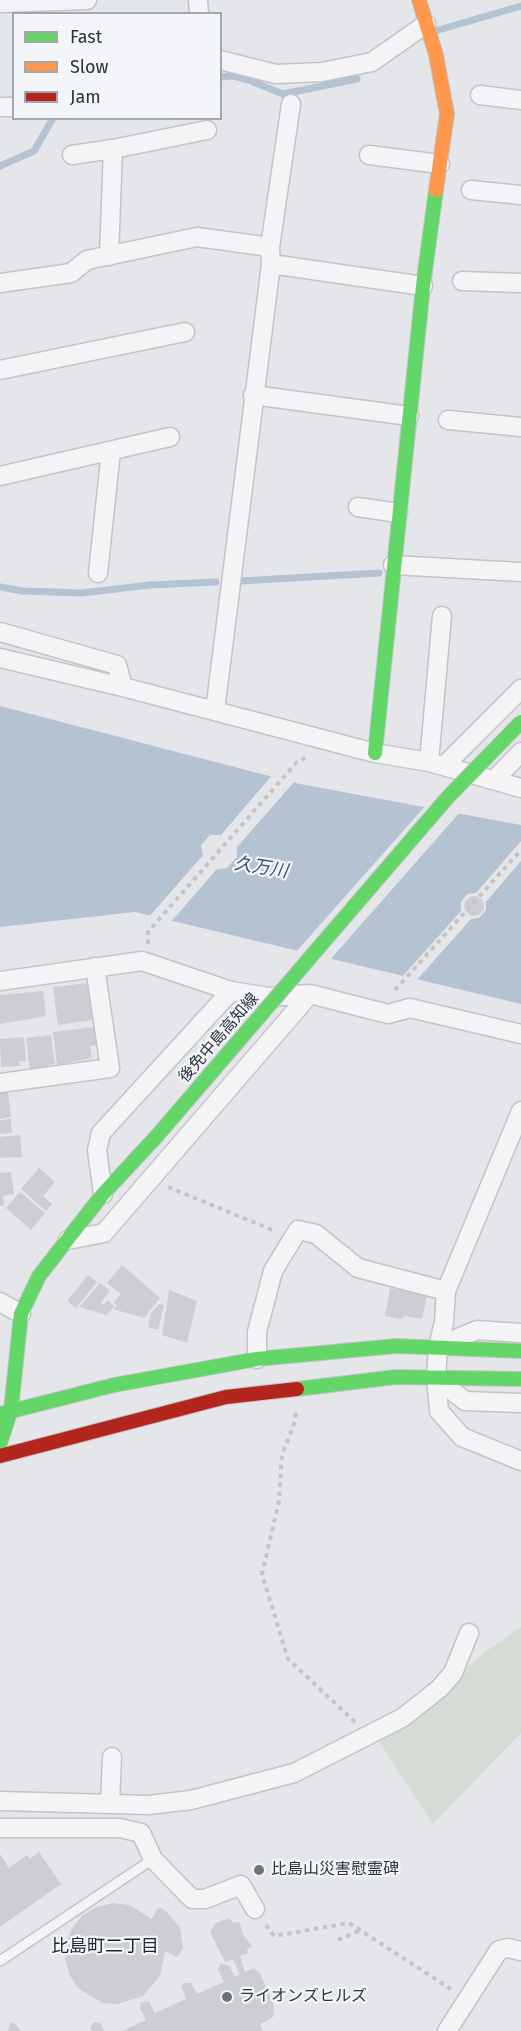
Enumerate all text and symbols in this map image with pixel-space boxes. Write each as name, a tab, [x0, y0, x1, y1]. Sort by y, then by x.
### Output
legend	[12, 12, 222, 120]
text: Fast	[70, 26, 102, 48]
text: Slow	[70, 56, 108, 78]
text: Jam	[70, 86, 101, 108]
water label: 久万川	[233, 853, 289, 883]
street label: 後免中島高知線	[175, 989, 263, 1087]
place label: 比島山災害慰霊碑	[271, 1860, 399, 1880]
marker: 比島山災害慰霊碑	[252, 1863, 266, 1877]
district label: 比島町二丁目	[51, 1936, 159, 1958]
place label: ライオンズヒルズ	[239, 1987, 367, 2007]
marker: ライオンズヒルズ	[220, 1990, 234, 2004]

